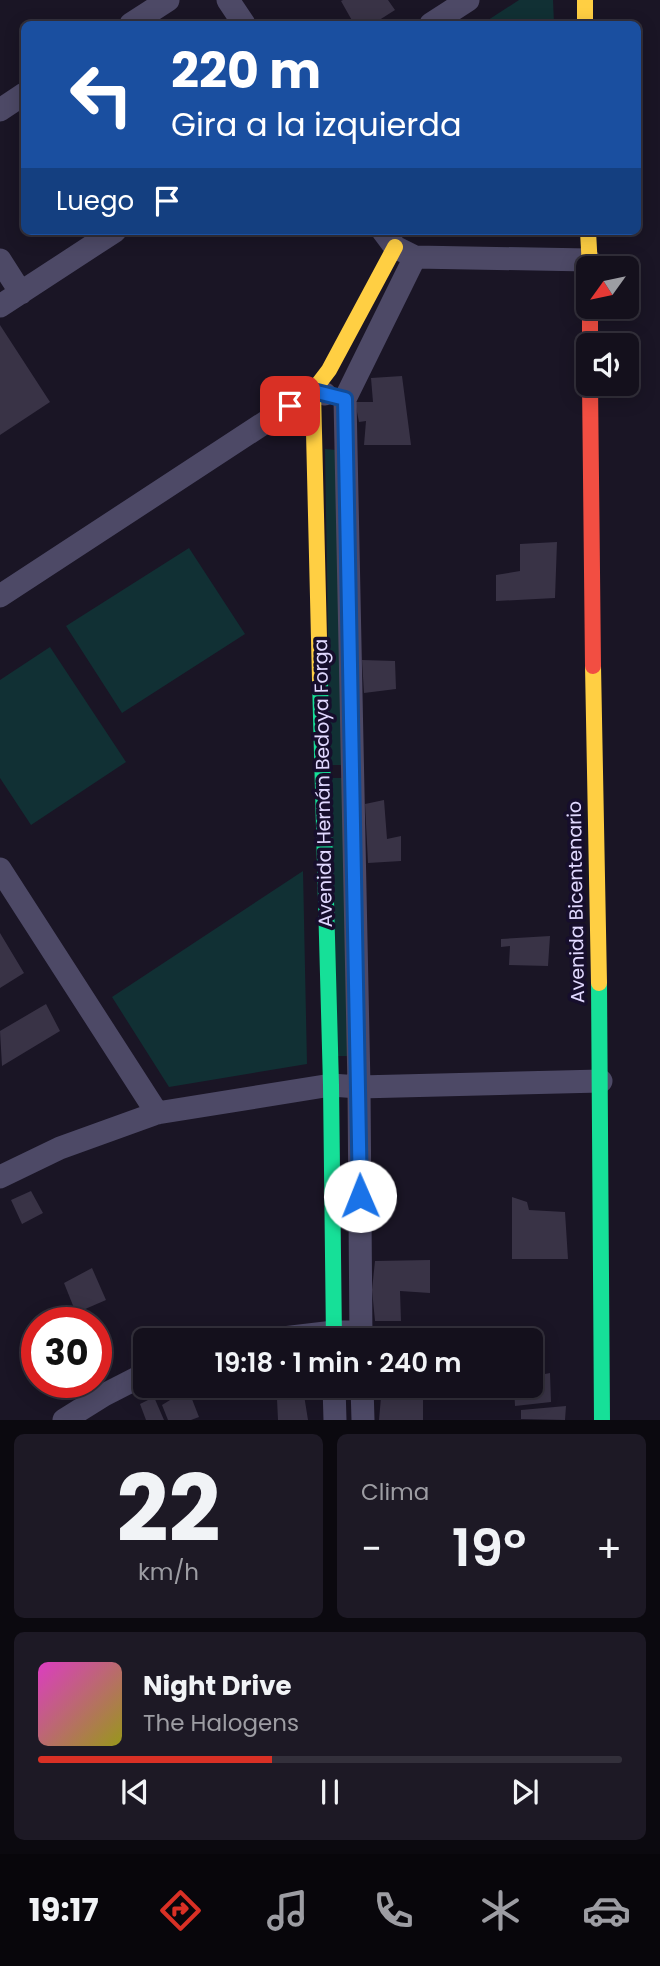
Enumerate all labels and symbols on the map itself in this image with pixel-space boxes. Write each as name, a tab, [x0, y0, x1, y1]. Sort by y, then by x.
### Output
north arrow	[576, 256, 639, 318]
pin	[260, 376, 320, 436]
street label: Avenida Hernán Bedoya Forga	[307, 638, 339, 928]
street label: Avenida Bicentenario	[561, 801, 591, 1003]
position arrow	[323, 1159, 397, 1233]
speed limit sign: 30	[21, 1307, 112, 1398]

